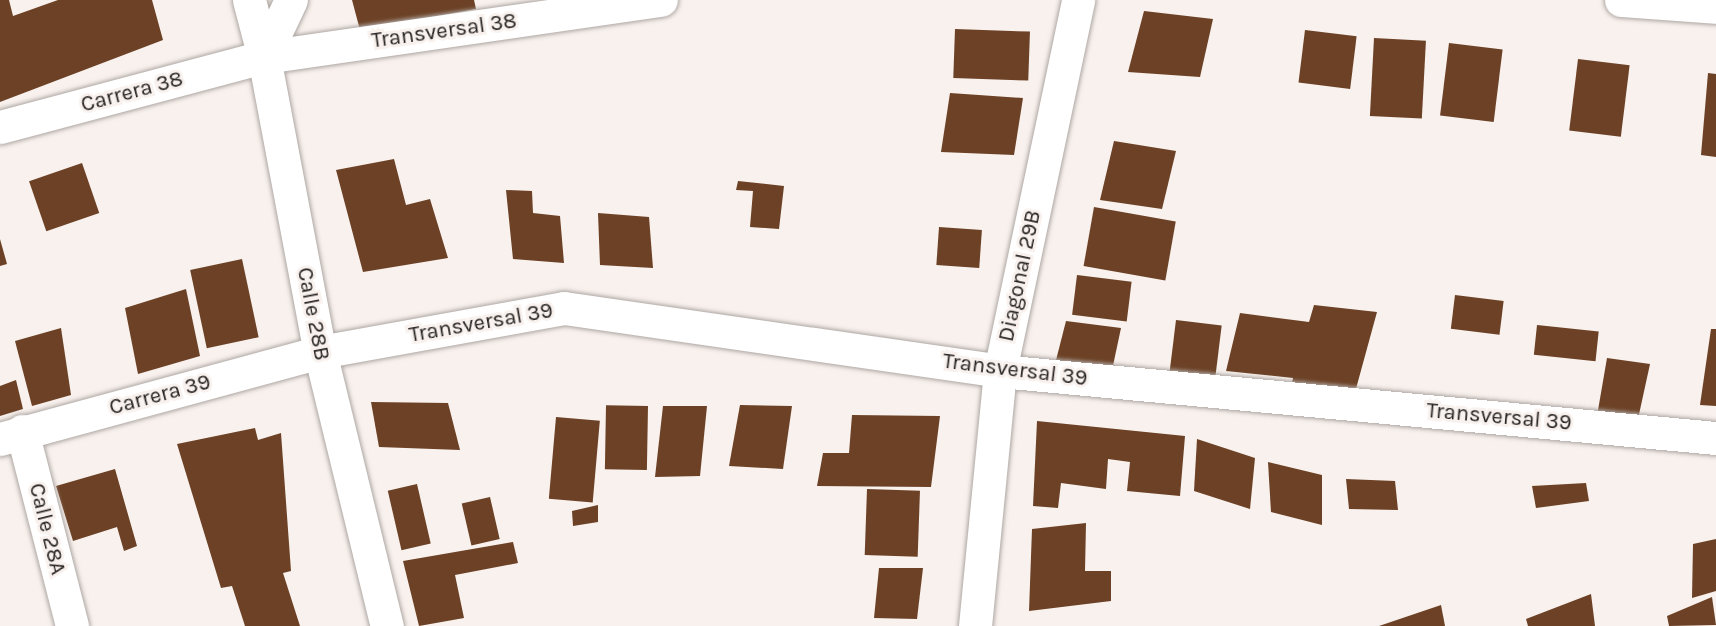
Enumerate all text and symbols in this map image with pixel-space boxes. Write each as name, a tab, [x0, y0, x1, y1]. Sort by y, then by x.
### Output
street label: Transversal 38	[370, 8, 518, 54]
street label: Carrera 38	[78, 66, 186, 118]
street label: Diagonal 29B	[993, 208, 1047, 344]
street label: Calle 28B	[291, 265, 335, 363]
street label: Transversal 39	[407, 297, 555, 349]
street label: Transversal 39	[941, 348, 1089, 392]
street label: Carrera 39	[106, 369, 214, 421]
street label: Transversal 39	[1425, 398, 1573, 436]
street label: Calle 28A	[23, 481, 71, 577]

